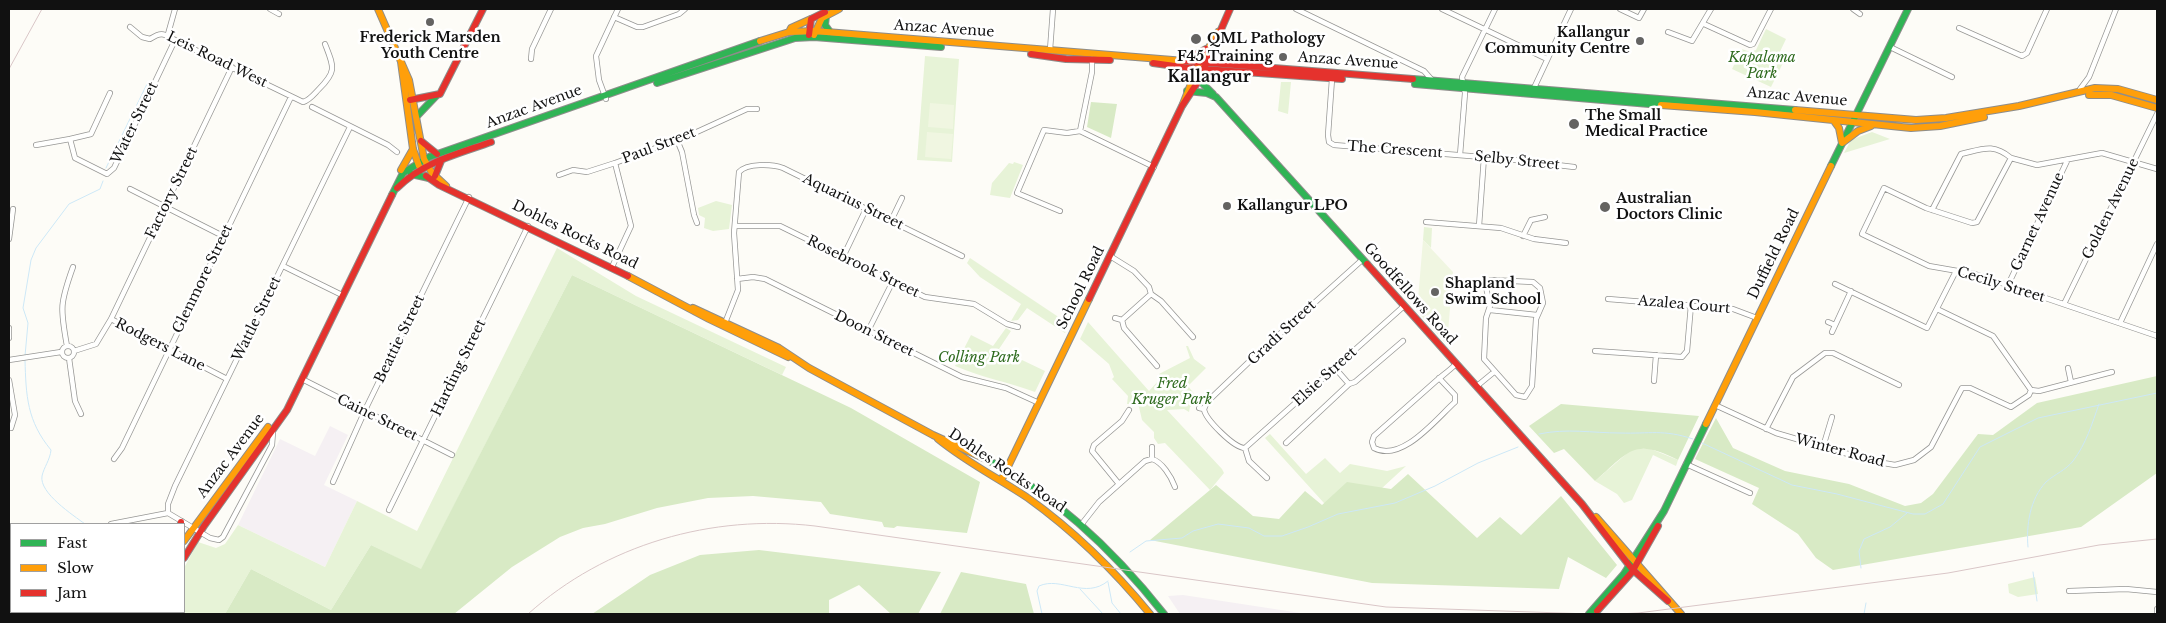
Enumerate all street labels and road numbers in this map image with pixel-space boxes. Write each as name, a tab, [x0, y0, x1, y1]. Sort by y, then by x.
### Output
street label: Anzac Avenue	[893, 17, 995, 41]
street label: Leis Road West	[164, 28, 270, 92]
street label: Anzac Avenue	[1297, 49, 1399, 73]
street label: Water Street	[108, 79, 162, 167]
street label: Anzac Avenue	[484, 82, 584, 132]
street label: Anzac Avenue	[1746, 84, 1848, 110]
street label: Paul Street	[620, 124, 698, 168]
street label: The Crescent	[1347, 138, 1443, 162]
street label: Factory Street	[142, 144, 202, 242]
street label: Selby Street	[1474, 148, 1560, 174]
street label: Golden Avenue	[2079, 156, 2143, 262]
street label: Aquarius Street	[800, 170, 906, 234]
street label: Garnet Avenue	[2008, 170, 2068, 274]
street label: Dohles Rocks Road	[509, 197, 641, 273]
street label: Duffield Road	[1745, 206, 1803, 302]
street label: Glenmore Street	[169, 222, 237, 336]
street label: Rosebrook Street	[804, 232, 922, 302]
street label: Goodfellows Road	[1360, 240, 1460, 348]
street label: School Road	[1054, 244, 1108, 332]
street label: Cecily Street	[1955, 264, 2047, 306]
street label: Wattle Street	[229, 274, 285, 364]
street label: Beattie Street	[371, 292, 429, 386]
street label: Azalea Court	[1637, 293, 1731, 317]
street label: Gradi Street	[1244, 297, 1320, 369]
street label: Doon Street	[831, 307, 917, 361]
street label: Rodgers Lane	[112, 315, 208, 375]
street label: Harding Street	[428, 317, 490, 419]
street label: Elsie Street	[1290, 344, 1360, 410]
street label: Caine Street	[334, 391, 420, 445]
street label: Anzac Avenue	[194, 411, 268, 501]
street label: Dohles Rocks Road	[945, 425, 1069, 517]
street label: Winter Road	[1793, 431, 1887, 471]

